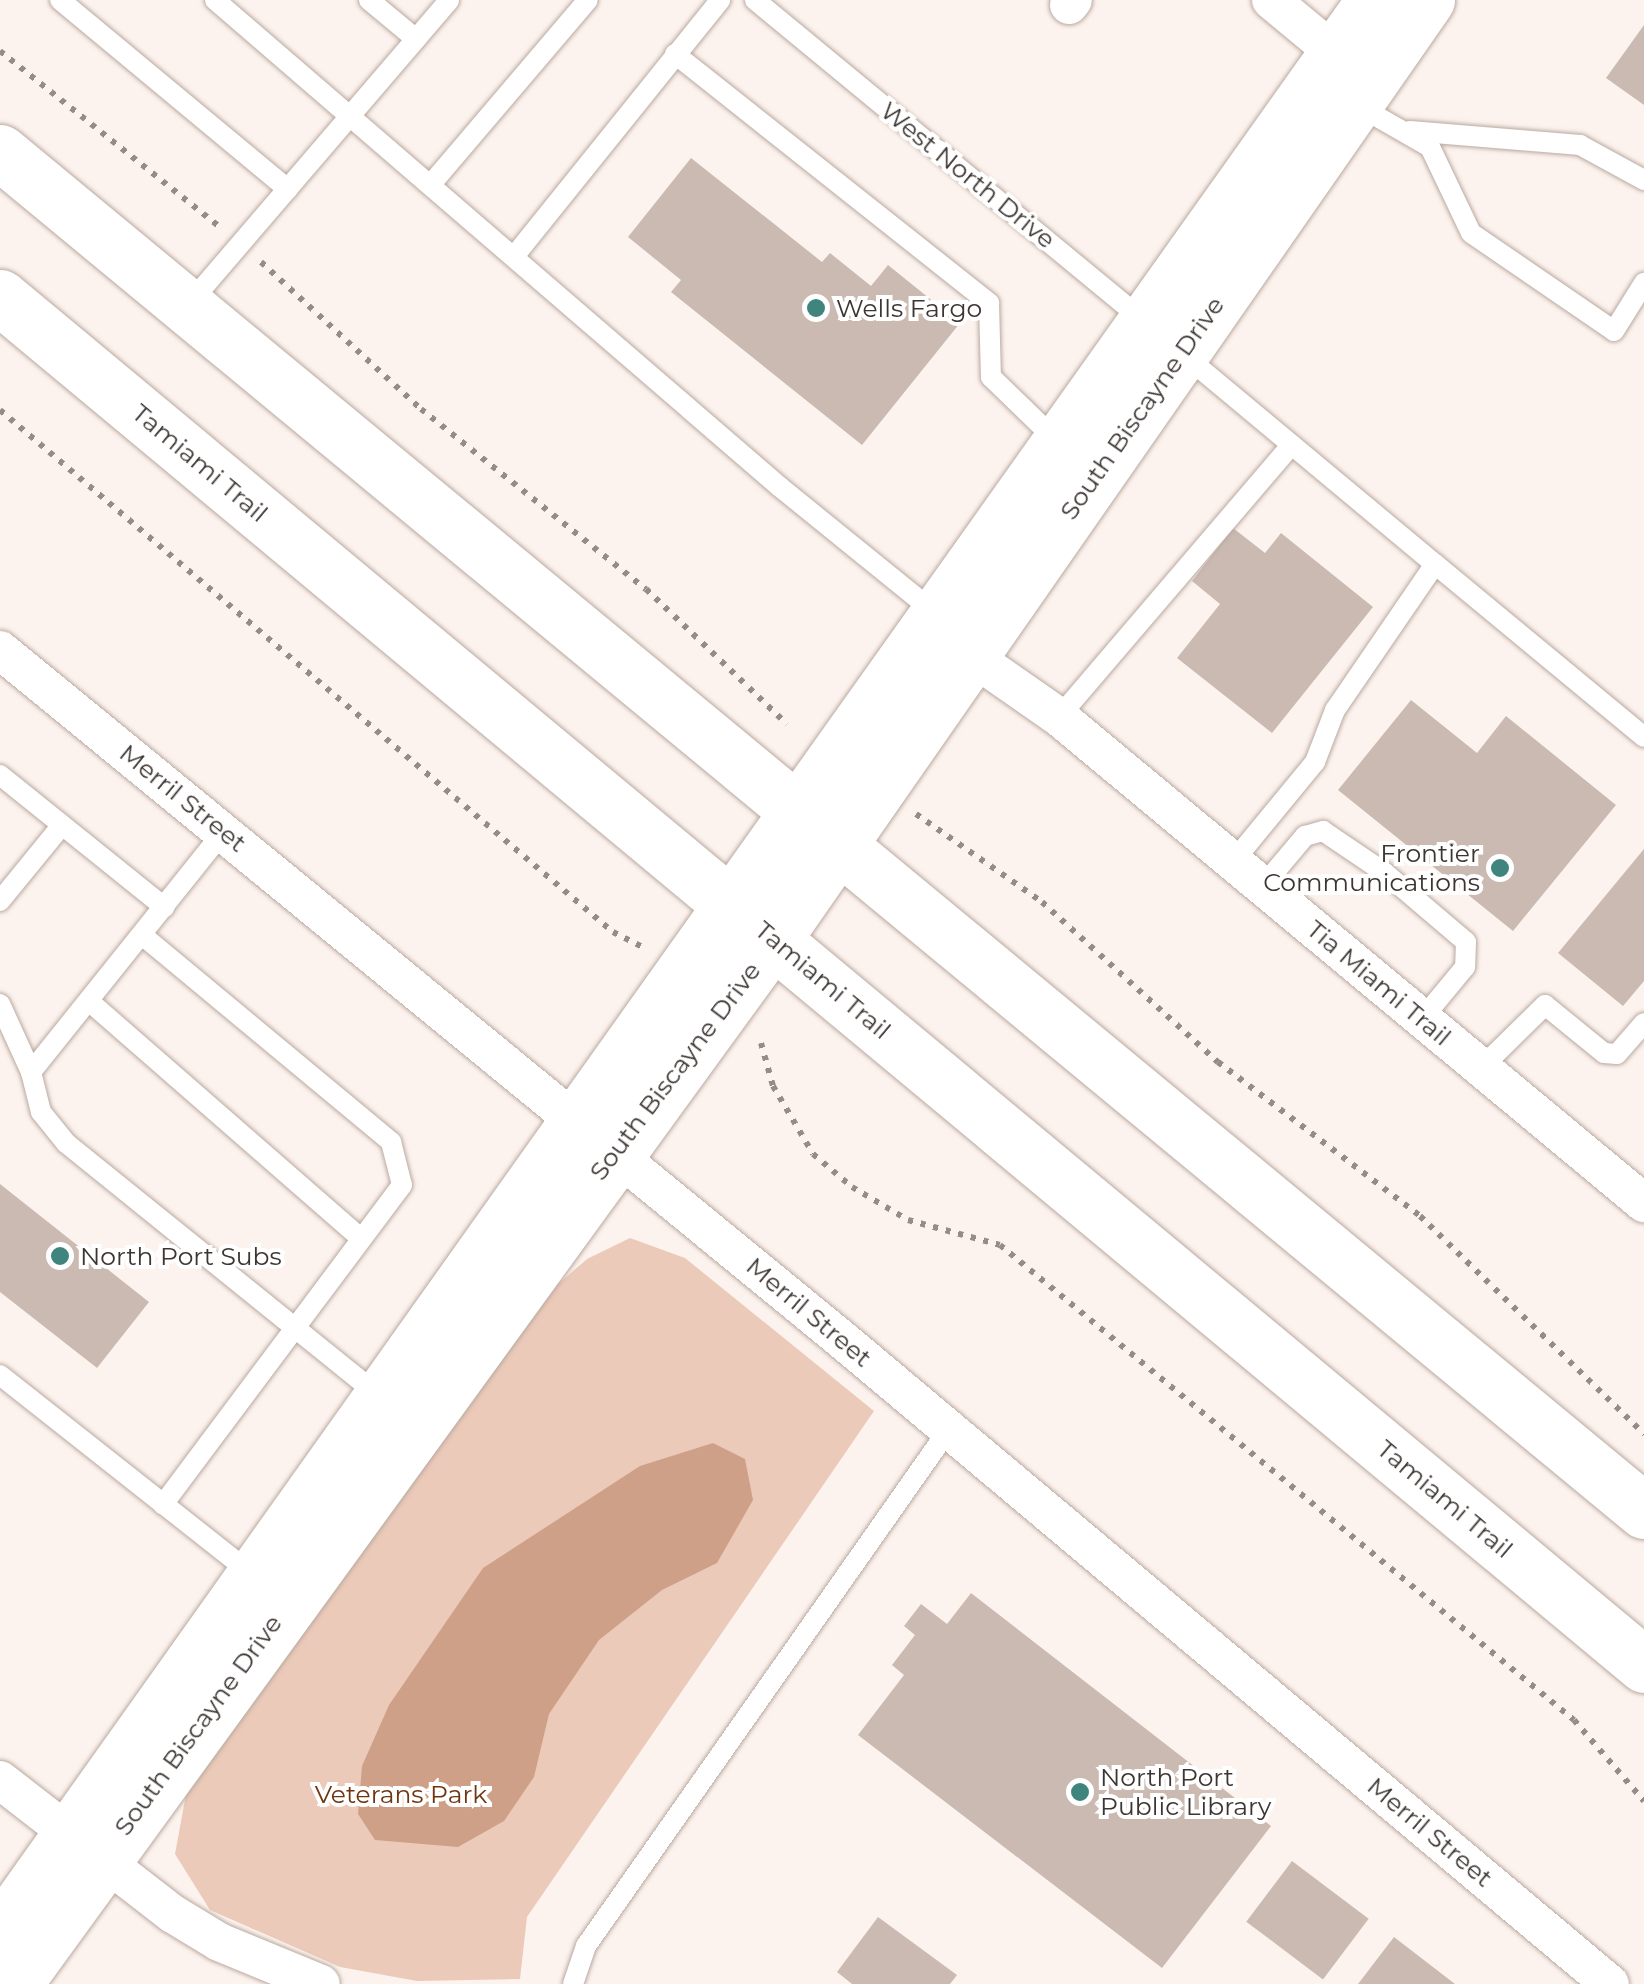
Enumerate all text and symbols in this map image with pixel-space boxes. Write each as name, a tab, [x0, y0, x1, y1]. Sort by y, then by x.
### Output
street label: West North Drive	[875, 95, 1061, 255]
street label: South Biscayne Drive	[1054, 291, 1230, 525]
place label: Wells Fargo	[836, 293, 982, 323]
marker: Wells Fargo	[805, 297, 827, 319]
street label: Tamiami Trail	[126, 398, 274, 528]
street label: Merril Street	[114, 738, 252, 858]
place label: Frontier Communications	[1263, 839, 1480, 898]
marker: Frontier Communications	[1489, 857, 1511, 879]
street label: Tia Miami Trail	[1301, 914, 1457, 1052]
street label: Tamiami Trail	[749, 915, 897, 1045]
street label: South Biscayne Drive	[583, 956, 767, 1186]
place label: North Port Subs	[80, 1241, 282, 1271]
marker: North Port Subs	[49, 1245, 71, 1267]
street label: Merril Street	[740, 1251, 878, 1373]
street label: Tamiami Trail	[1371, 1434, 1519, 1564]
street label: South Biscayne Drive	[108, 1609, 288, 1841]
place label: North Port Public Library	[1100, 1763, 1271, 1822]
street label: Merril Street	[1361, 1771, 1499, 1893]
park label: Veterans Park	[315, 1779, 487, 1809]
marker: North Port Public Library	[1069, 1781, 1091, 1803]

